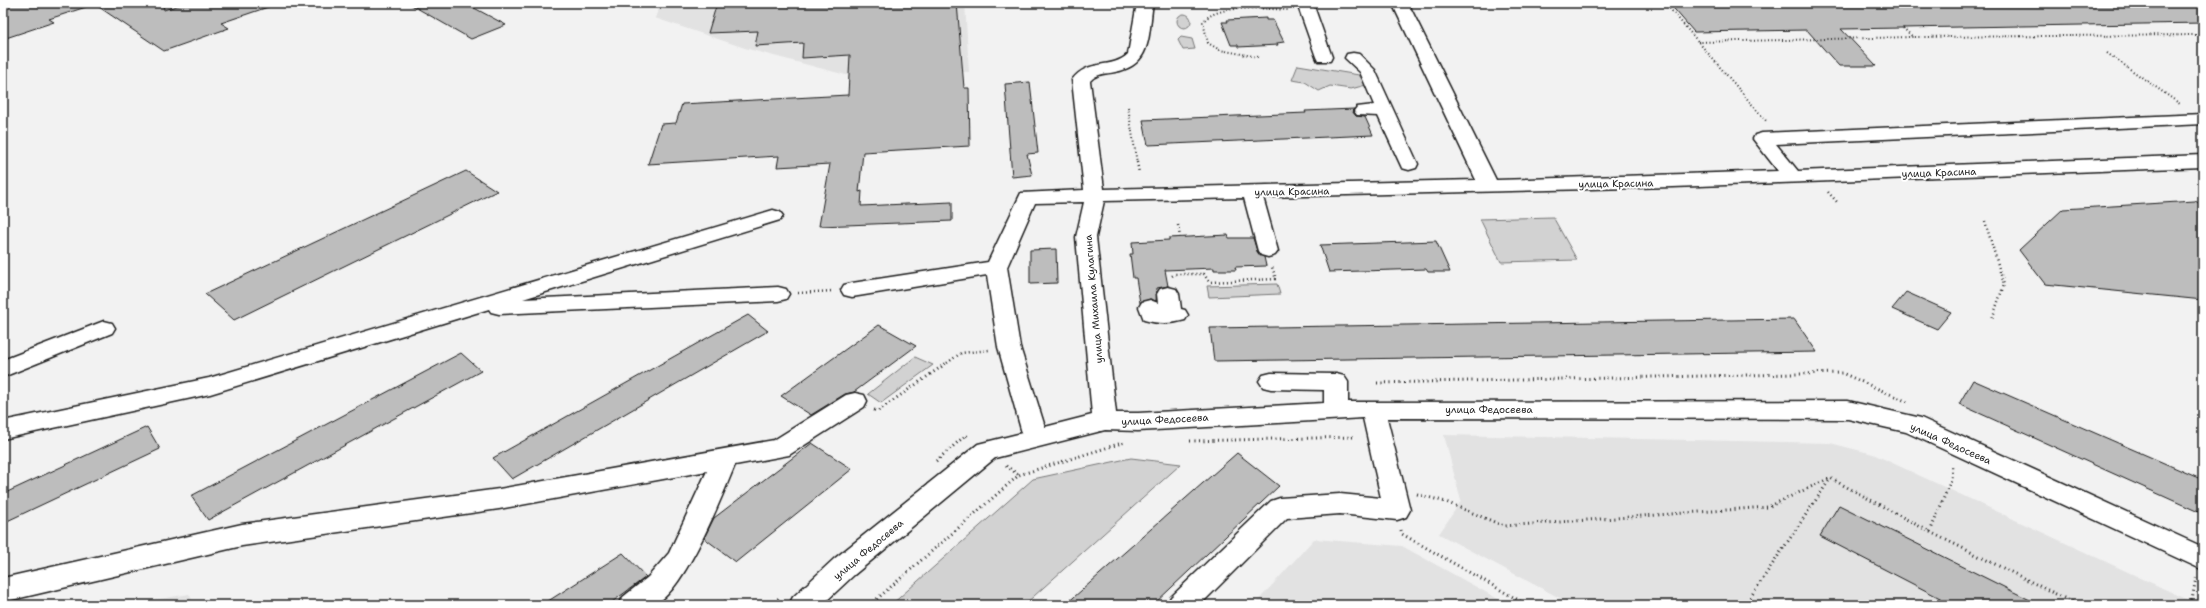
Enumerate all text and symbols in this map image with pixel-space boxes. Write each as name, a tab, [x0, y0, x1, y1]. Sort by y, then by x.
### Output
street label: улица Красина	[1901, 165, 1977, 180]
street label: улица Красина	[1578, 176, 1654, 191]
street label: улица Красина	[1254, 184, 1330, 199]
street label: улица Михаила Кулагина	[1081, 233, 1106, 364]
street label: улица Федосеева	[1445, 403, 1533, 416]
street label: улица Федосеева	[1121, 411, 1210, 428]
street label: улица Федосеева	[1908, 420, 1994, 467]
street label: улица Федосеева	[831, 516, 907, 582]

